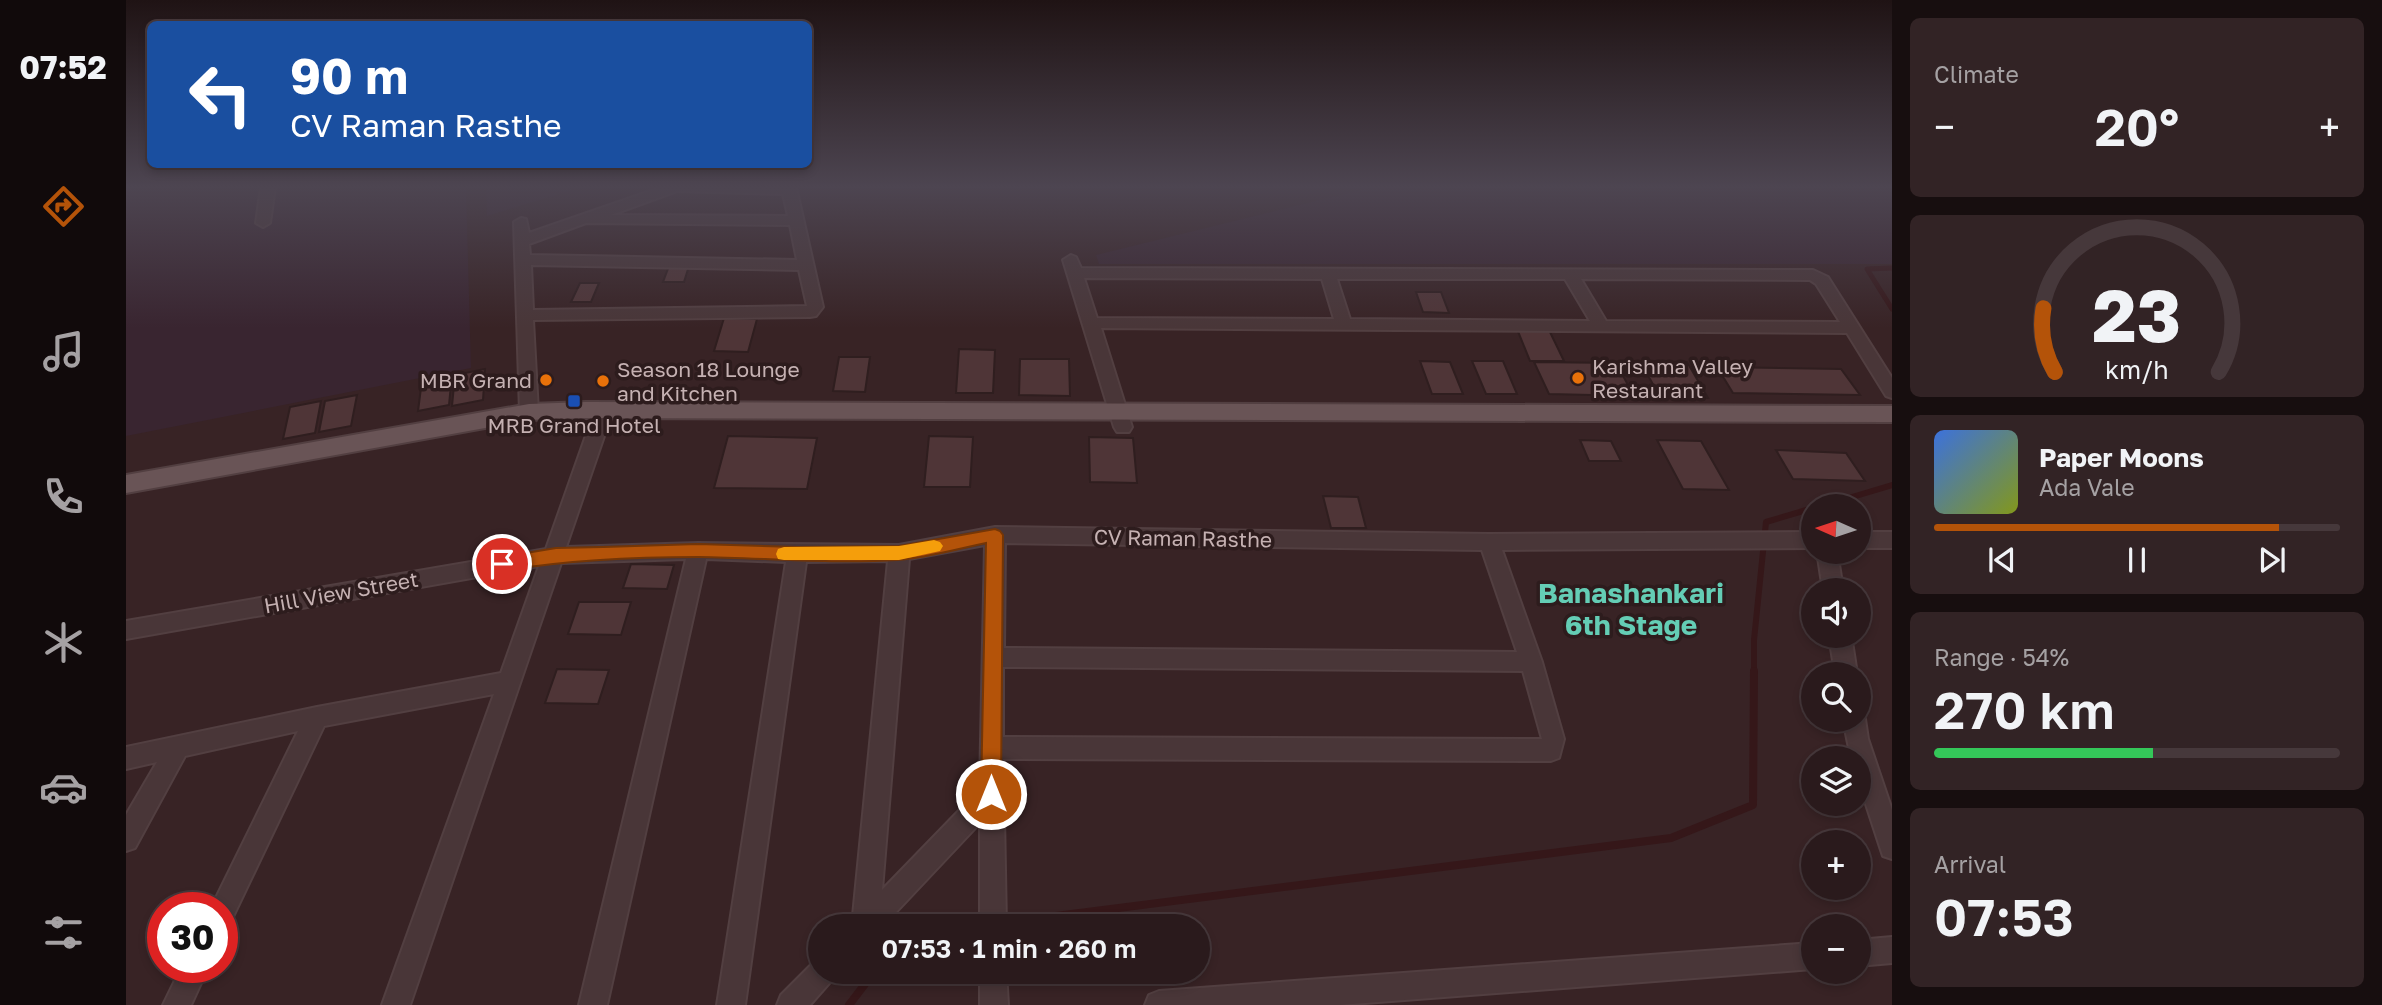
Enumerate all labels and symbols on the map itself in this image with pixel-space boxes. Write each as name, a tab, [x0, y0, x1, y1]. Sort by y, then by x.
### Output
place label: Karishma Valley Restaurant	[1592, 353, 1753, 403]
place label: Season 18 Lounge and Kitchen	[617, 356, 800, 406]
place label: MBR Grand	[420, 367, 532, 393]
marker: Karishma Valley Restaurant	[1570, 370, 1586, 386]
marker: MBR Grand	[538, 372, 554, 388]
marker: Season 18 Lounge and Kitchen	[595, 373, 611, 389]
marker: MRB Grand Hotel	[566, 393, 582, 409]
place label: MRB Grand Hotel	[487, 412, 661, 438]
north arrow	[1801, 494, 1871, 564]
street label: CV Raman Rasthe	[1094, 523, 1272, 553]
pin	[472, 534, 532, 594]
street label: Hill View Street	[262, 566, 420, 618]
district label: Banashankari 6th Stage	[1538, 576, 1724, 641]
position arrow	[954, 757, 1028, 831]
speed limit sign: 30	[147, 892, 238, 983]

